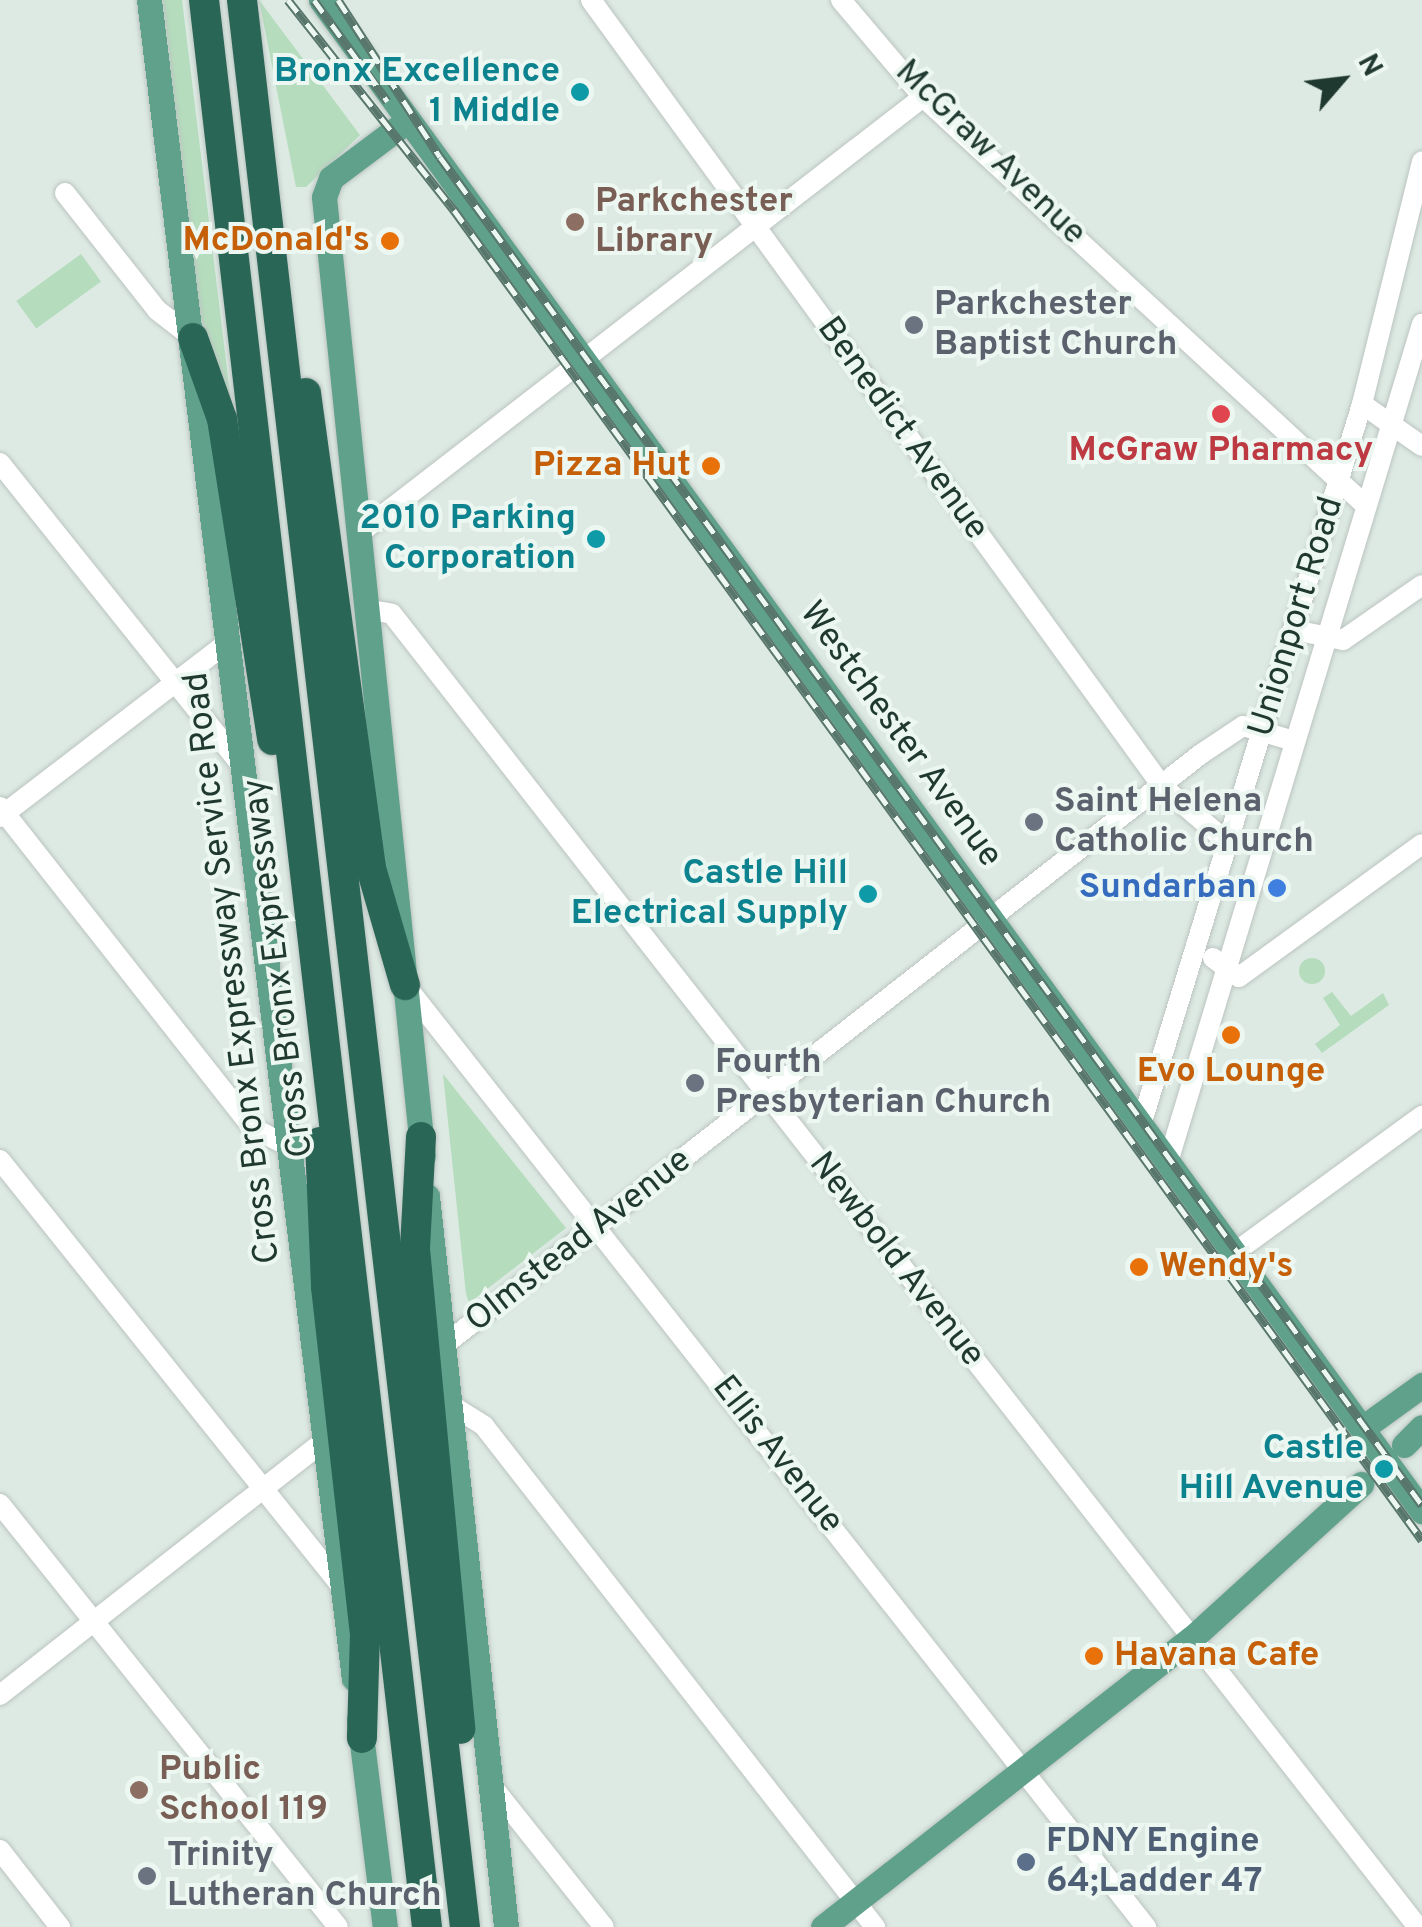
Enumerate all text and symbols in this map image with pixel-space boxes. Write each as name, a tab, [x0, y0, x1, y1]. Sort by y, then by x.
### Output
north arrow	[1292, 30, 1392, 130]
text: N	[1348, 49, 1389, 83]
place label: Bronx Excellence 1 Middle	[274, 51, 560, 133]
street label: McGraw Avenue	[885, 51, 1095, 255]
marker: Bronx Excellence 1 Middle	[569, 81, 591, 103]
place label: Parkchester Library	[595, 181, 793, 263]
marker: Parkchester Library	[564, 211, 586, 233]
place label: McDonald's	[182, 220, 370, 262]
marker: McDonald's	[379, 230, 401, 252]
place label: Parkchester Baptist Church	[934, 284, 1177, 366]
street label: Benedict Avenue	[807, 309, 997, 549]
marker: Parkchester Baptist Church	[903, 314, 925, 336]
marker: McGraw Pharmacy	[1210, 403, 1232, 425]
place label: McGraw Pharmacy	[1069, 430, 1373, 472]
place label: Pizza Hut	[533, 445, 691, 487]
marker: Pizza Hut	[700, 455, 722, 477]
street label: Unionport Road	[1241, 492, 1353, 742]
place label: 2010 Parking Corporation	[360, 498, 576, 580]
marker: 2010 Parking Corporation	[585, 528, 607, 550]
street label: Westchester Avenue	[789, 593, 1011, 877]
street label: Cross Bronx Expressway Service Road	[176, 670, 290, 1266]
street label: Cross Bronx Expressway	[235, 776, 323, 1160]
place label: Saint Helena Catholic Church	[1054, 781, 1314, 863]
marker: Saint Helena Catholic Church	[1023, 811, 1045, 833]
place label: Castle Hill Electrical Supply	[571, 853, 848, 935]
place label: Sundarban	[1079, 867, 1257, 909]
marker: Sundarban	[1266, 877, 1288, 899]
marker: Castle Hill Electrical Supply	[857, 883, 879, 905]
marker: Evo Lounge	[1220, 1024, 1242, 1046]
place label: Fourth Presbyterian Church	[715, 1042, 1051, 1124]
place label: Evo Lounge	[1137, 1051, 1325, 1093]
marker: Fourth Presbyterian Church	[684, 1072, 706, 1094]
street label: Olmstead Avenue	[457, 1140, 701, 1342]
street label: Newbold Avenue	[799, 1144, 993, 1376]
place label: Wendy's	[1159, 1246, 1294, 1288]
marker: Wendy's	[1128, 1256, 1150, 1278]
street label: Ellis Avenue	[702, 1367, 852, 1543]
place label: Castle Hill Avenue	[1177, 1428, 1364, 1510]
marker: Castle Hill Avenue	[1373, 1458, 1395, 1480]
place label: Havana Cafe	[1114, 1635, 1319, 1677]
marker: Havana Cafe	[1083, 1645, 1105, 1667]
place label: Public School 119	[159, 1749, 328, 1831]
marker: Public School 119	[128, 1779, 150, 1801]
place label: FDNY Engine 64;Ladder 47	[1046, 1821, 1263, 1903]
place label: Trinity Lutheran Church	[167, 1835, 442, 1917]
marker: FDNY Engine 64;Ladder 47	[1015, 1851, 1037, 1873]
marker: Trinity Lutheran Church	[136, 1865, 158, 1887]

